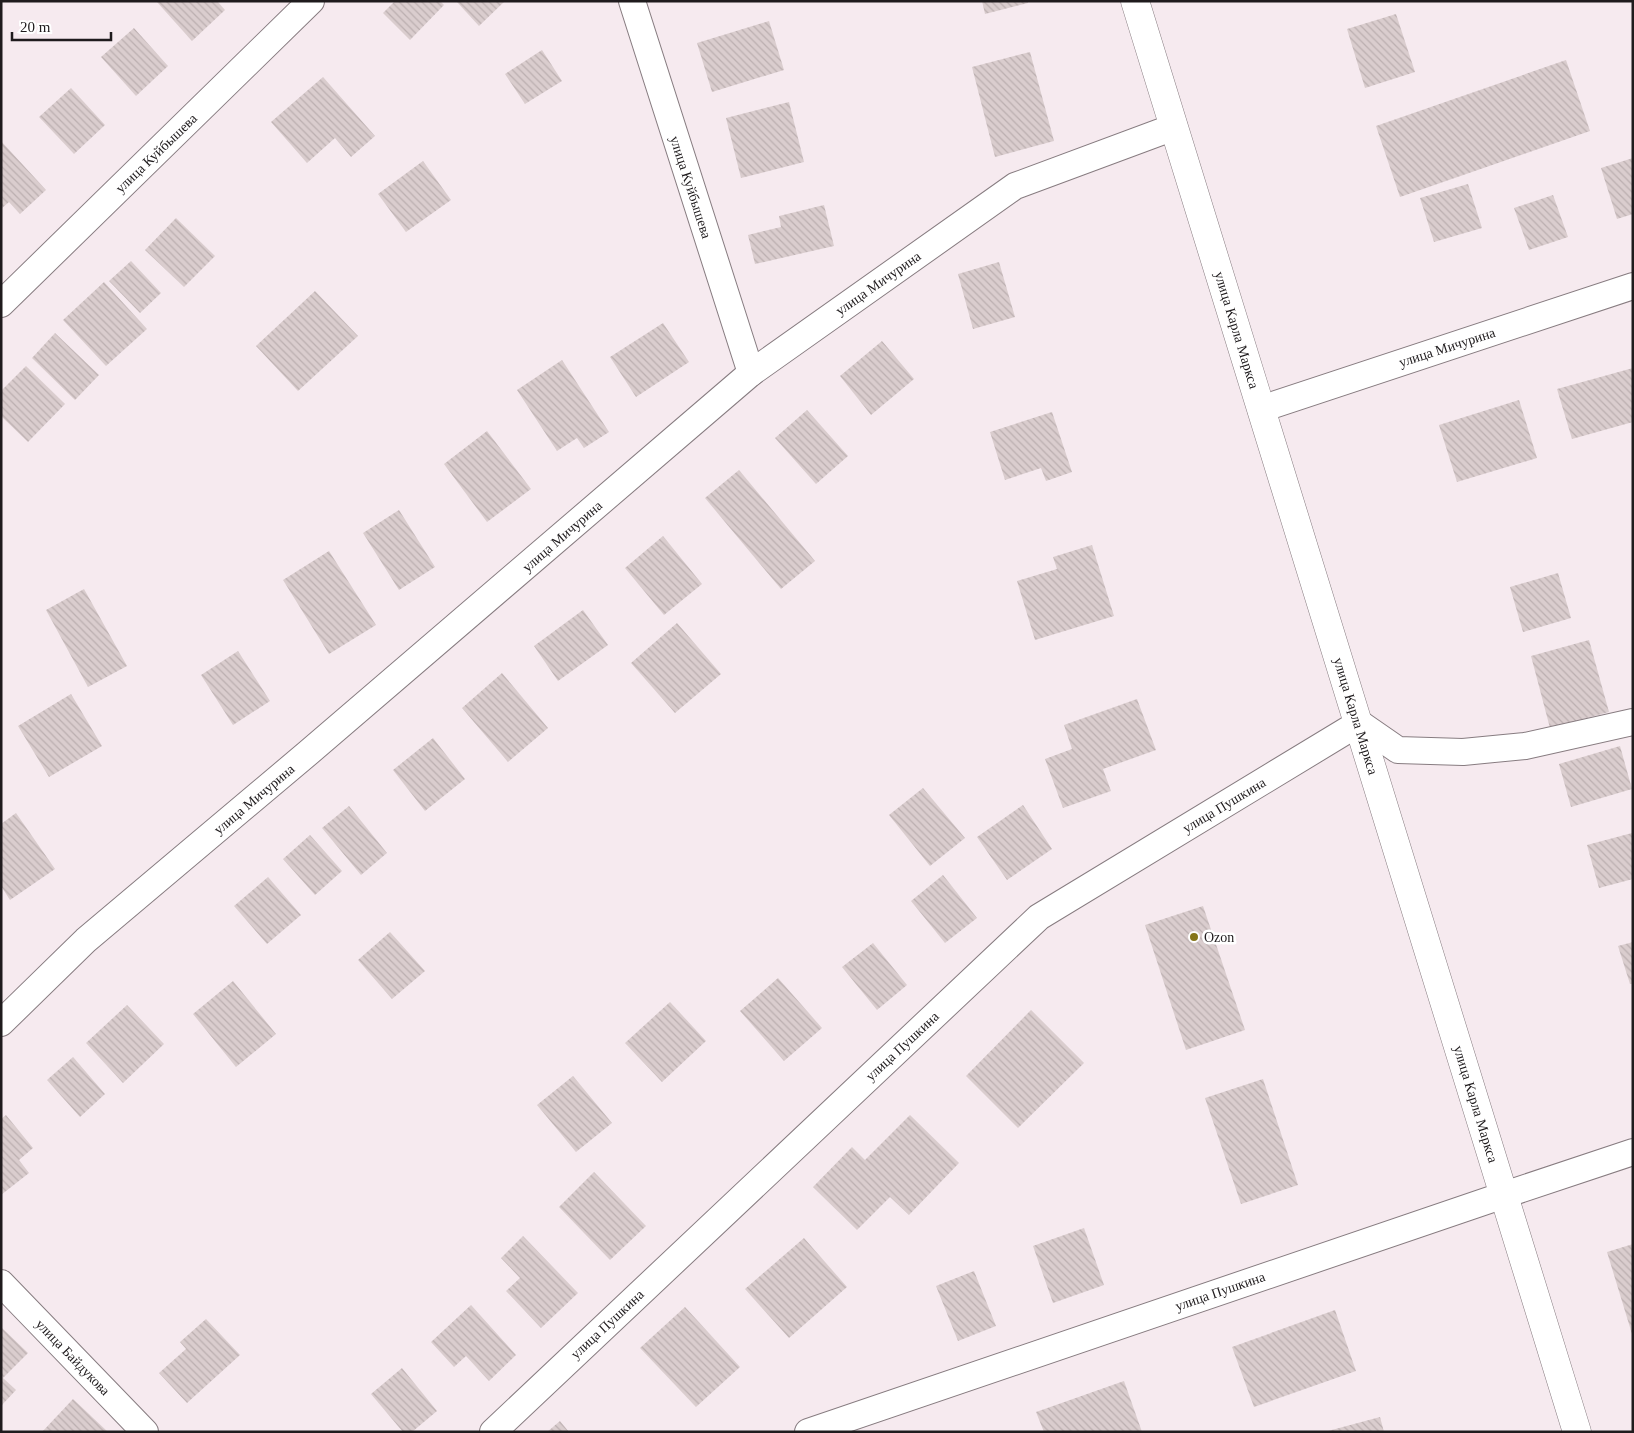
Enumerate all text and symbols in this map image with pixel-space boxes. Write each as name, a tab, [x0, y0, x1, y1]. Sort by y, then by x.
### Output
scale bar	[12, 10, 111, 42]
text: 20 m	[20, 19, 51, 35]
street label: улица Куйбышева	[113, 110, 201, 196]
street label: улица Куйбышева	[667, 134, 714, 241]
street label: улица Мичурина	[833, 248, 924, 318]
street label: улица Карла Маркса	[1212, 270, 1262, 391]
street label: улица Мичурина	[1397, 325, 1498, 370]
street label: улица Мичурина	[520, 497, 606, 575]
street label: улица Карла Маркса	[1331, 656, 1381, 777]
street label: улица Мичурина	[211, 761, 298, 837]
street label: улица Пушкина	[1180, 774, 1269, 836]
place label: Ozon	[1204, 930, 1234, 945]
marker: Ozon	[1188, 931, 1200, 943]
street label: улица Пушкина	[863, 1008, 942, 1084]
street label: улица Карла Маркса	[1451, 1044, 1501, 1165]
street label: улица Пушкина	[1173, 1269, 1268, 1314]
street label: улица Пушкина	[568, 1286, 647, 1362]
street label: улица Байдукова	[33, 1316, 113, 1399]

